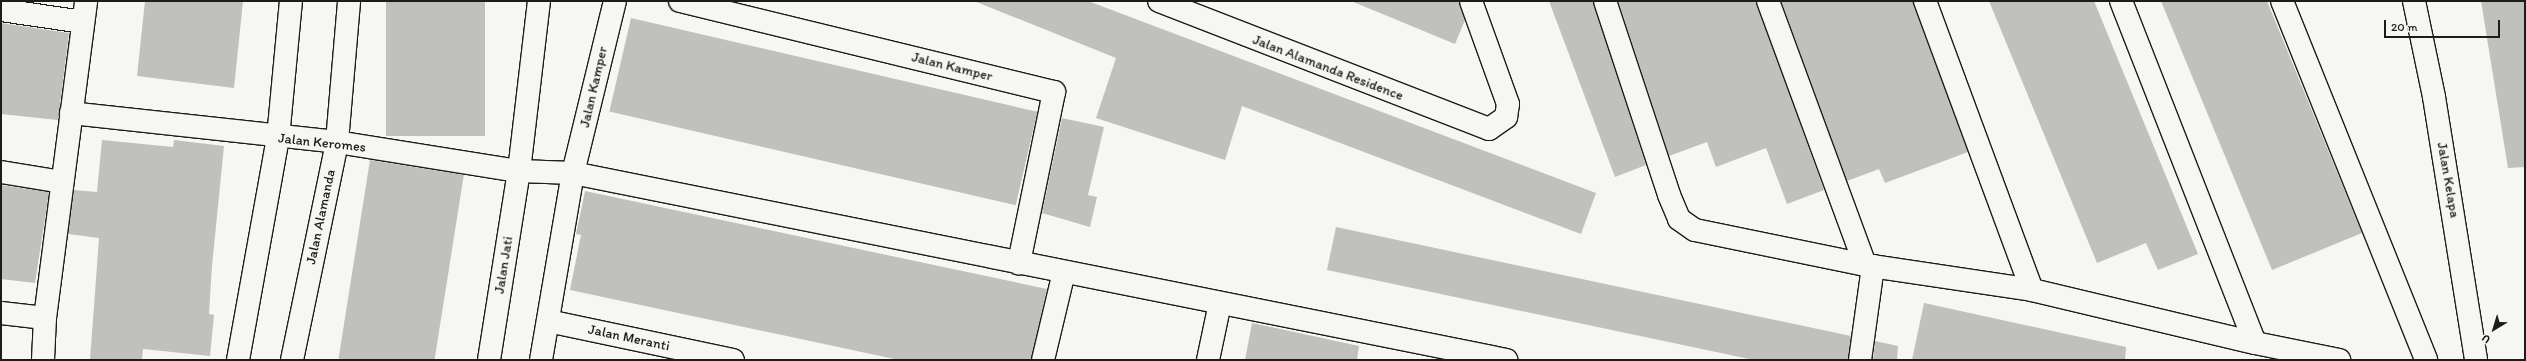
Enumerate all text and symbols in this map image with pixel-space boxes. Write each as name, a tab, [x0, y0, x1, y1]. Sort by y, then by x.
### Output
scale bar	[2386, 12, 2502, 38]
text: 20 m	[2391, 20, 2418, 34]
street label: Jalan Alamanda Residence	[1250, 31, 1406, 105]
street label: Jalan Kamper	[577, 45, 611, 129]
street label: Jalan Kamper	[910, 49, 994, 85]
street label: Jalan Keromes	[277, 130, 367, 156]
street label: Jalan Kelapa	[2433, 141, 2463, 219]
street label: Jalan Alamanda	[303, 168, 339, 266]
street label: Jalan Jati	[491, 235, 517, 295]
north arrow	[2474, 309, 2514, 349]
street label: Jalan Meranti	[587, 321, 671, 355]
text: U	[2479, 331, 2493, 346]

